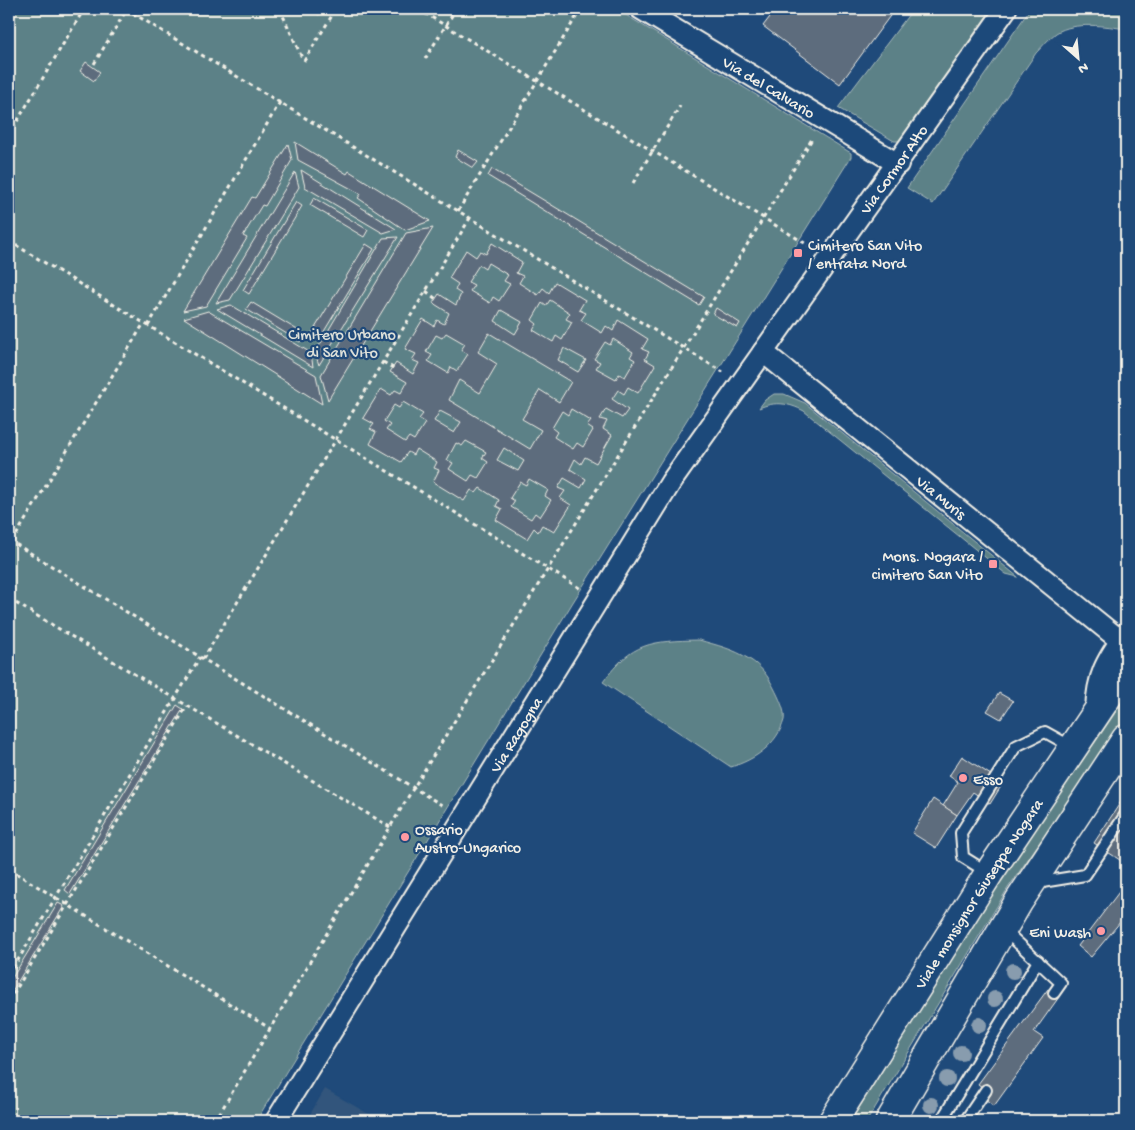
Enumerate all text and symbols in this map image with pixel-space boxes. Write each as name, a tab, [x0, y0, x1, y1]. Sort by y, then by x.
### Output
north arrow	[1052, 32, 1102, 82]
street label: Via del Calvario	[717, 54, 817, 125]
text: N	[1075, 58, 1091, 77]
street label: Via Cormor Alto	[857, 123, 934, 220]
place label: Cimitero San Vito / entrata Nord	[808, 238, 922, 275]
marker: Cimitero San Vito / entrata Nord	[792, 247, 804, 259]
park label: Cimitero Urbano di San Vito	[288, 327, 396, 364]
street label: Via Muris	[910, 473, 969, 526]
place label: Mons. Nogara / cimitero San Vito	[872, 549, 983, 586]
marker: Mons. Nogara / cimitero San Vito	[987, 558, 999, 570]
street label: Via Ragogna	[487, 694, 549, 778]
marker: Esso	[957, 772, 969, 784]
place label: Esso	[973, 772, 1003, 791]
street label: Viale monsignor Giuseppe Nogara	[912, 796, 1050, 994]
place label: Ossario Austro-Ungarico	[415, 822, 521, 859]
marker: Ossario Austro-Ungarico	[399, 831, 411, 843]
place label: Eni Wash	[1029, 925, 1091, 944]
marker: Eni Wash	[1095, 925, 1107, 937]

